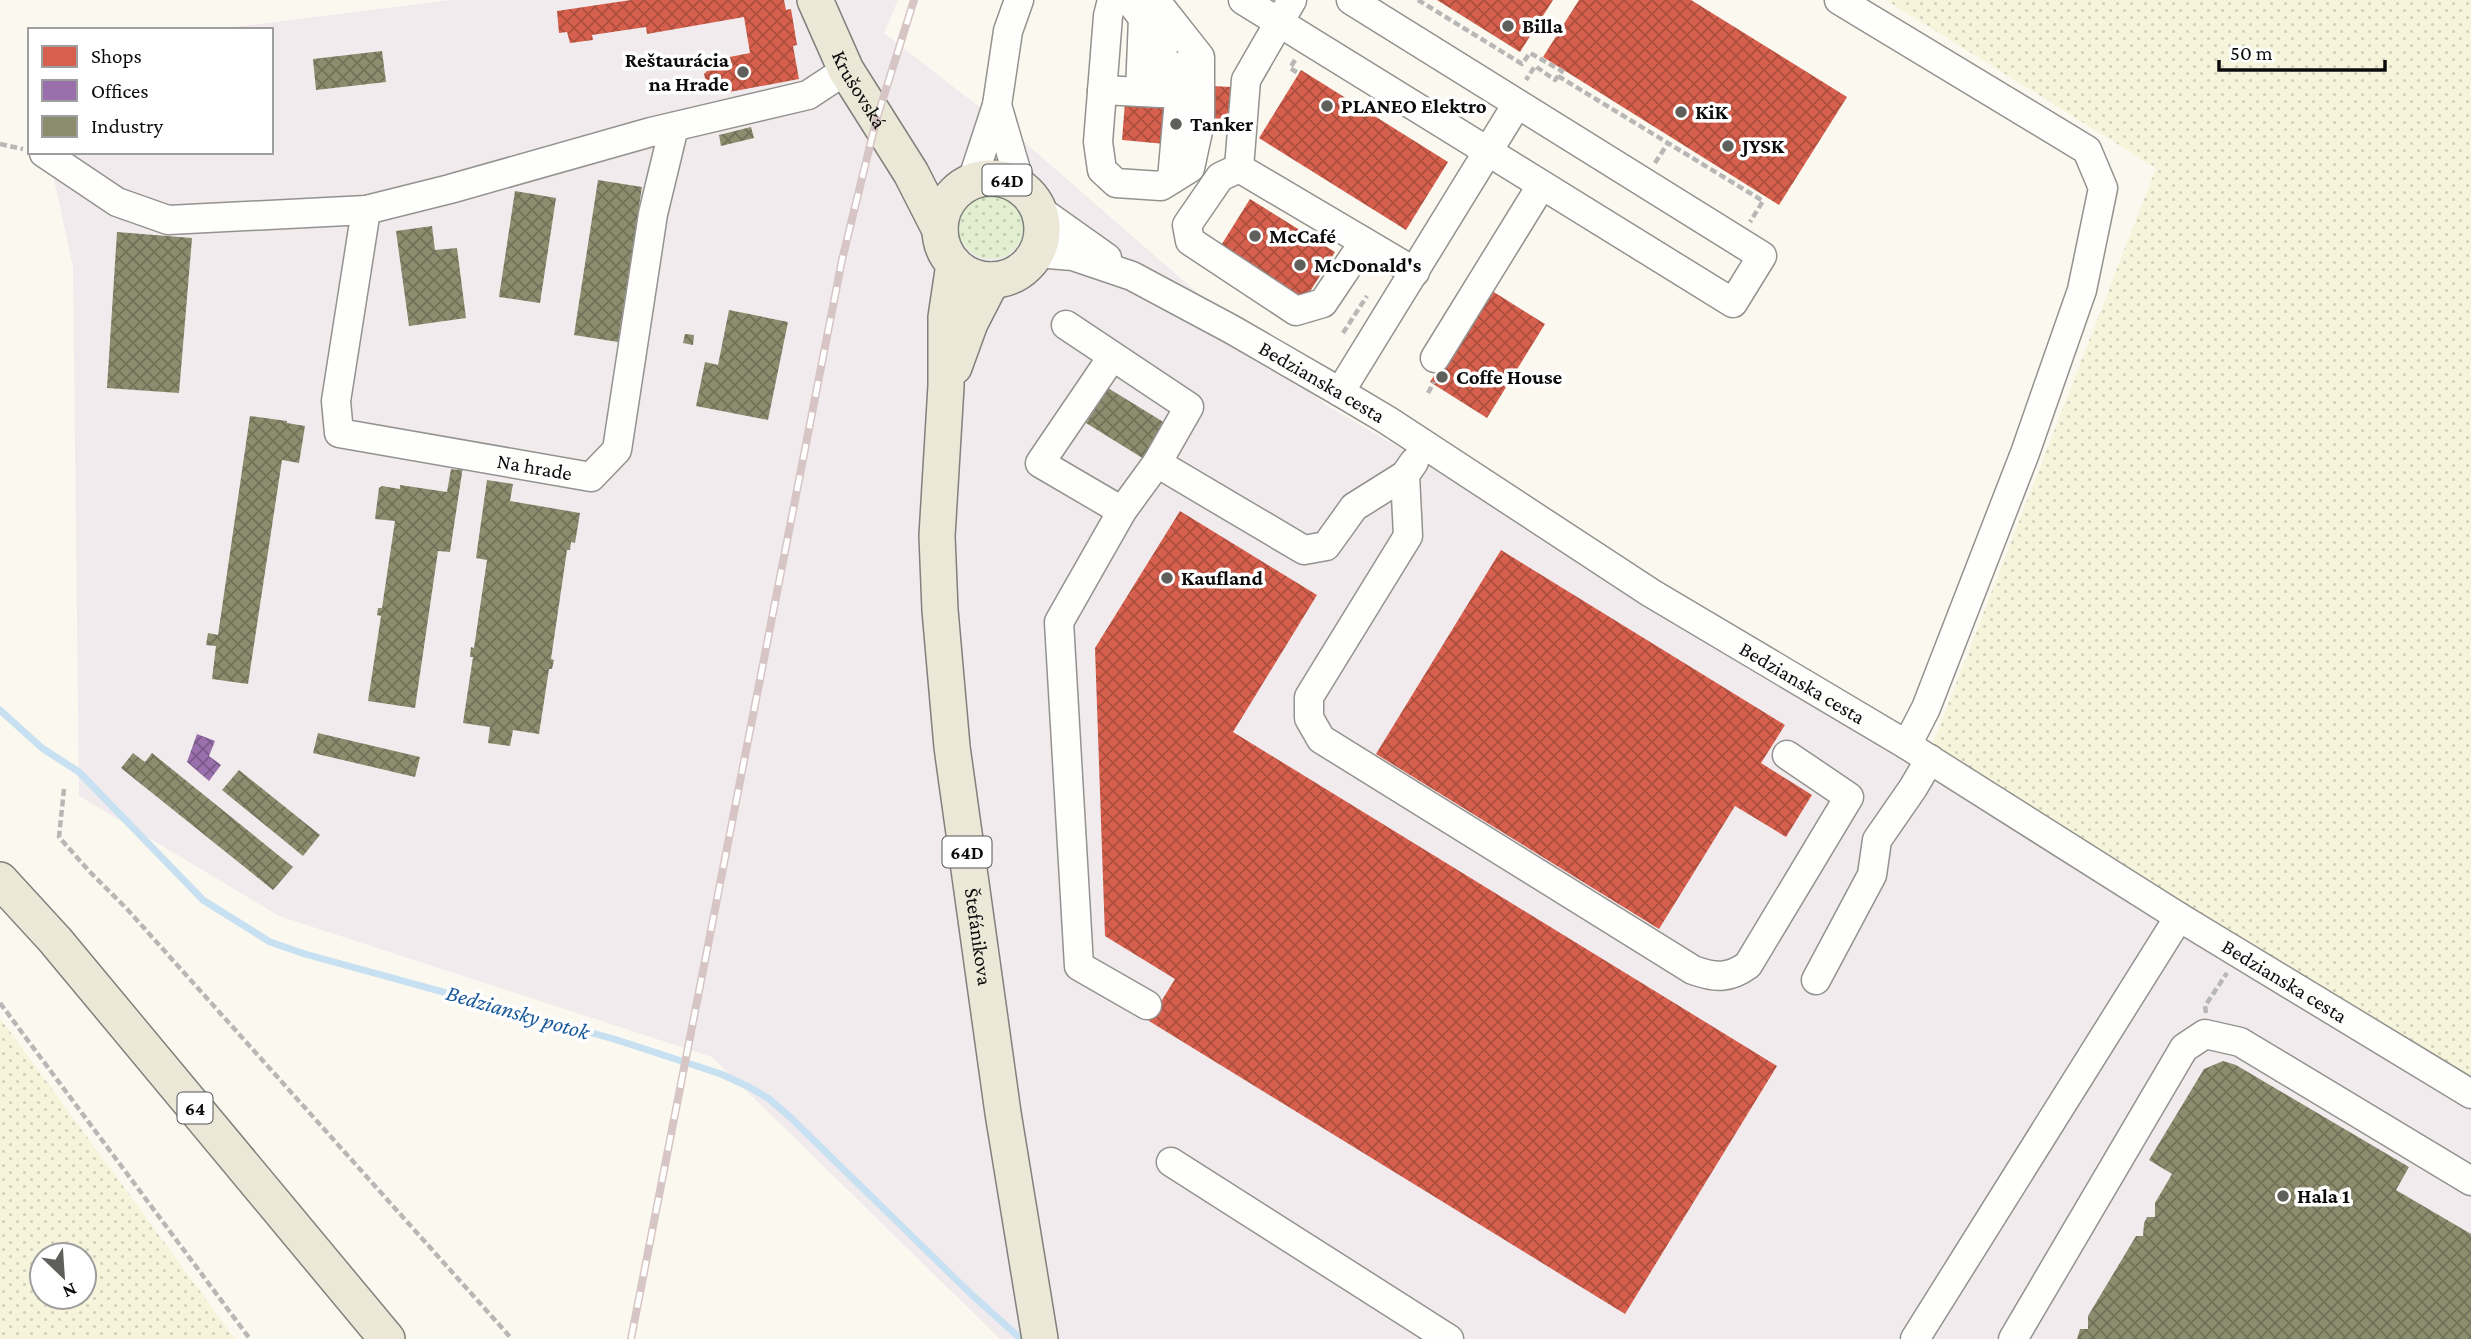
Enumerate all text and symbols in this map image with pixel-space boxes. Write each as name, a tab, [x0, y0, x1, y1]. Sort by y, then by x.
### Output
place label: Billa	[1522, 14, 1564, 38]
marker: Billa	[1500, 18, 1516, 34]
legend	[28, 28, 273, 154]
scale bar	[2219, 28, 2385, 72]
text: 50 m	[2230, 41, 2273, 65]
text: Shops	[91, 44, 142, 68]
street label: Krušovská	[827, 47, 892, 133]
place label: Reštaurácia na Hrade	[625, 48, 730, 96]
marker: Reštaurácia na Hrade	[735, 64, 751, 80]
text: Offices	[91, 79, 149, 103]
place label: PLANEO Elektro	[1341, 94, 1487, 118]
marker: PLANEO Elektro	[1319, 98, 1335, 114]
place label: KiK	[1695, 100, 1729, 124]
marker: KiK	[1673, 104, 1689, 120]
place label: Tanker	[1190, 112, 1254, 136]
text: Industry	[91, 114, 164, 138]
marker: Tanker	[1168, 116, 1184, 132]
place label: JYSK	[1740, 134, 1785, 158]
marker: JYSK	[1720, 138, 1736, 154]
road number: 64D	[982, 164, 1032, 196]
place label: McCafé	[1269, 224, 1336, 248]
marker: McCafé	[1247, 228, 1263, 244]
place label: McDonald's	[1314, 253, 1422, 277]
marker: McDonald's	[1292, 257, 1308, 273]
street label: Bedzianska cesta	[1255, 336, 1390, 428]
place label: Coffe House	[1456, 365, 1563, 389]
marker: Coffe House	[1434, 369, 1450, 385]
street label: Na hrade	[495, 449, 574, 485]
place label: Kaufland	[1181, 566, 1263, 590]
marker: Kaufland	[1159, 570, 1175, 586]
street label: Bedzianska cesta	[1735, 636, 1870, 730]
road number: 64D	[942, 836, 992, 867]
street label: Štefánikova	[960, 886, 997, 987]
street label: Bedzianska cesta	[2218, 934, 2352, 1028]
water label: Bedziansky potok	[443, 979, 594, 1045]
road number: 64	[178, 1092, 212, 1124]
place label: Hala 1	[2297, 1184, 2350, 1208]
marker: Hala 1	[2275, 1188, 2291, 1204]
north arrow	[28, 1241, 98, 1311]
text: N	[60, 1279, 80, 1303]

